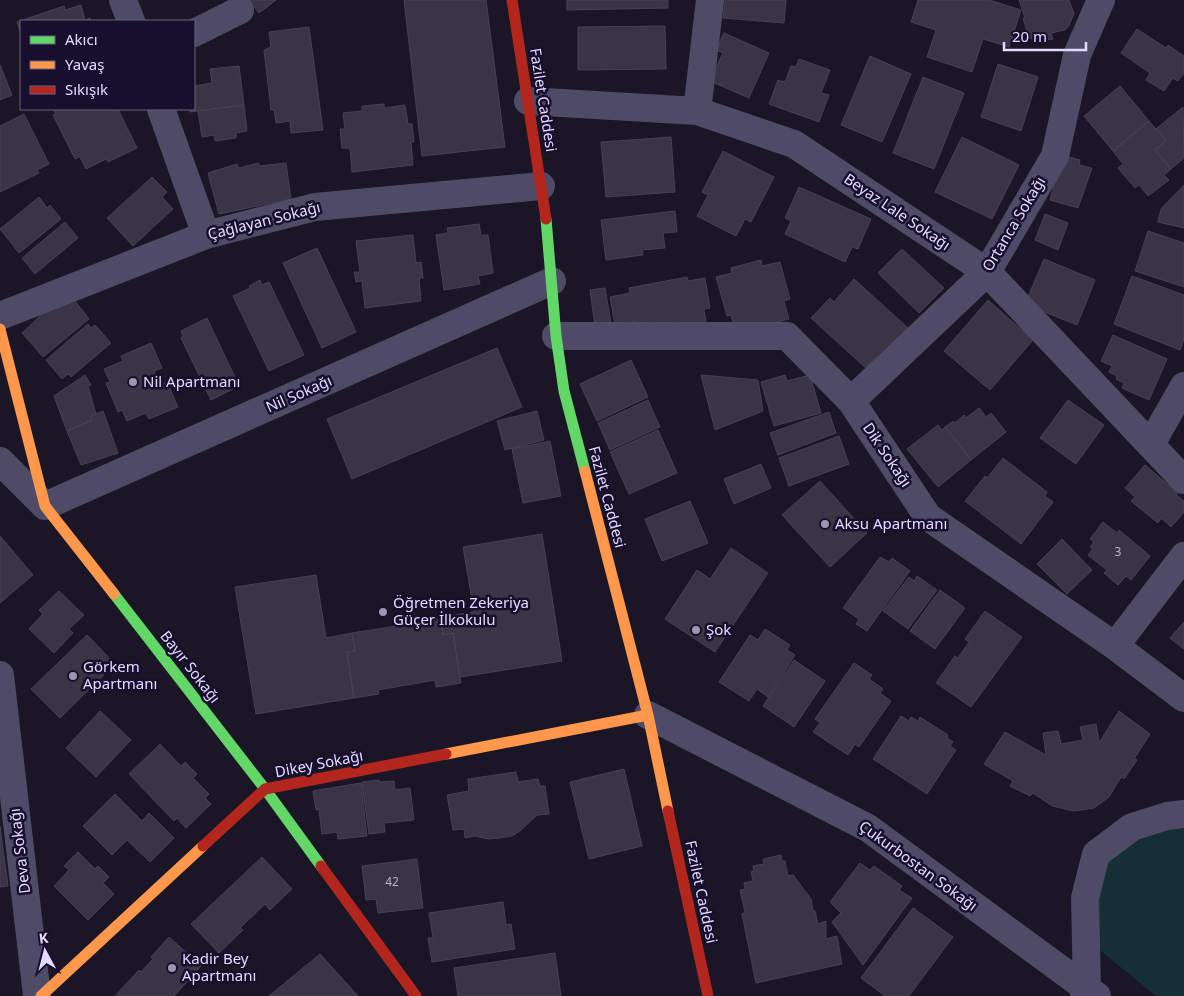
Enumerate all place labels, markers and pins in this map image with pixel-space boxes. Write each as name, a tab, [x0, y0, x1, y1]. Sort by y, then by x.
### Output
place label: Nil Apartmanı	[143, 371, 240, 391]
marker: Nil Apartmanı	[127, 376, 139, 388]
place label: Aksu Apartmanı	[835, 513, 947, 533]
marker: Aksu Apartmanı	[819, 518, 831, 530]
place label: Öğretmen Zekeriya Güçer İlkokulu	[393, 592, 529, 629]
marker: Öğretmen Zekeriya Güçer İlkokulu	[377, 606, 389, 618]
place label: Şok	[706, 619, 731, 639]
marker: Şok	[690, 624, 702, 636]
place label: Görkem Apartmanı	[83, 656, 157, 693]
marker: Görkem Apartmanı	[67, 670, 79, 682]
place label: Kadir Bey Apartmanı	[182, 948, 256, 985]
marker: Kadir Bey Apartmanı	[166, 962, 178, 974]

